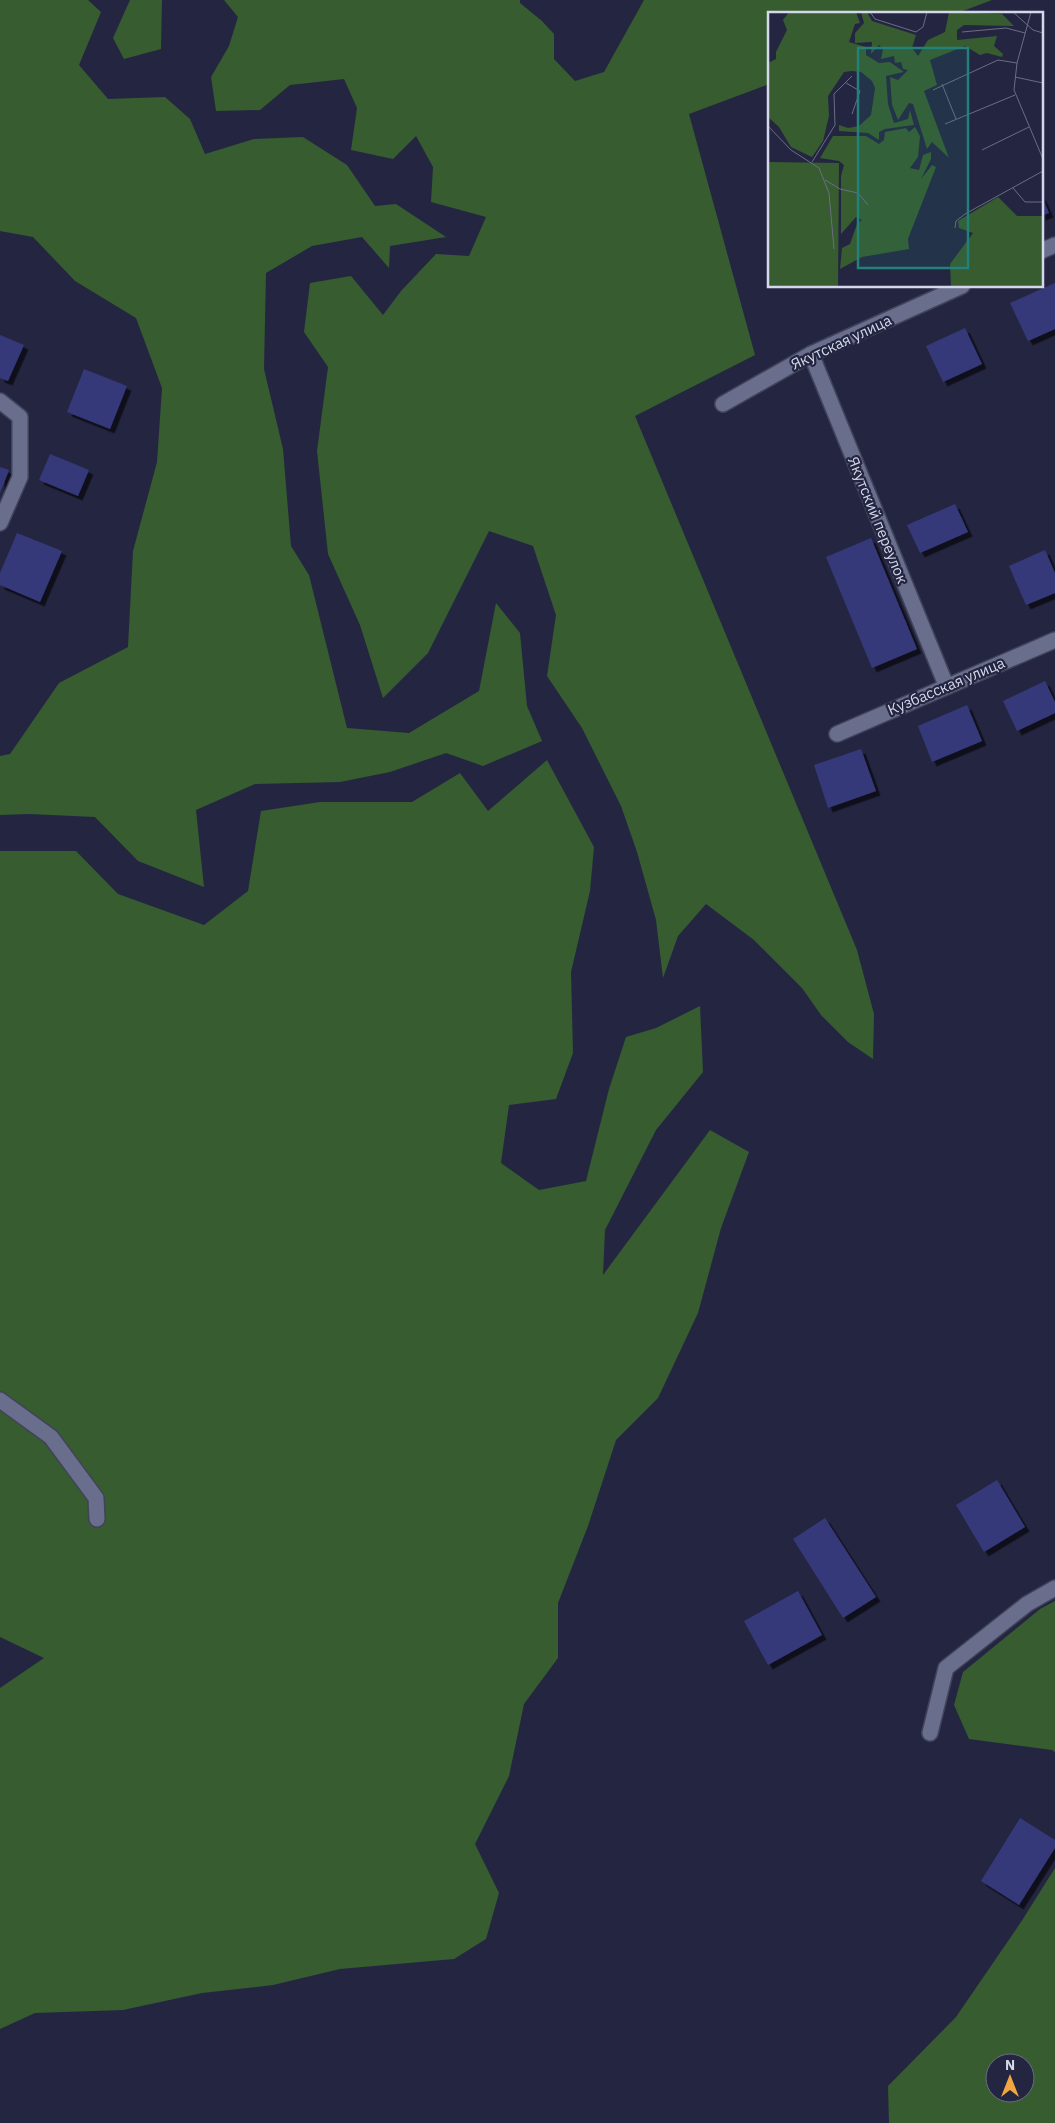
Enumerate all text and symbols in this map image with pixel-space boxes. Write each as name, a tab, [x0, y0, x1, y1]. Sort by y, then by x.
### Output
inset map	[768, 12, 1042, 288]
street label: Якутская улица	[788, 310, 894, 374]
street label: Якутский переулок	[844, 454, 912, 586]
street label: Кузбасская улица	[885, 653, 1007, 719]
north arrow	[985, 2053, 1035, 2103]
text: N	[1005, 2056, 1015, 2074]

